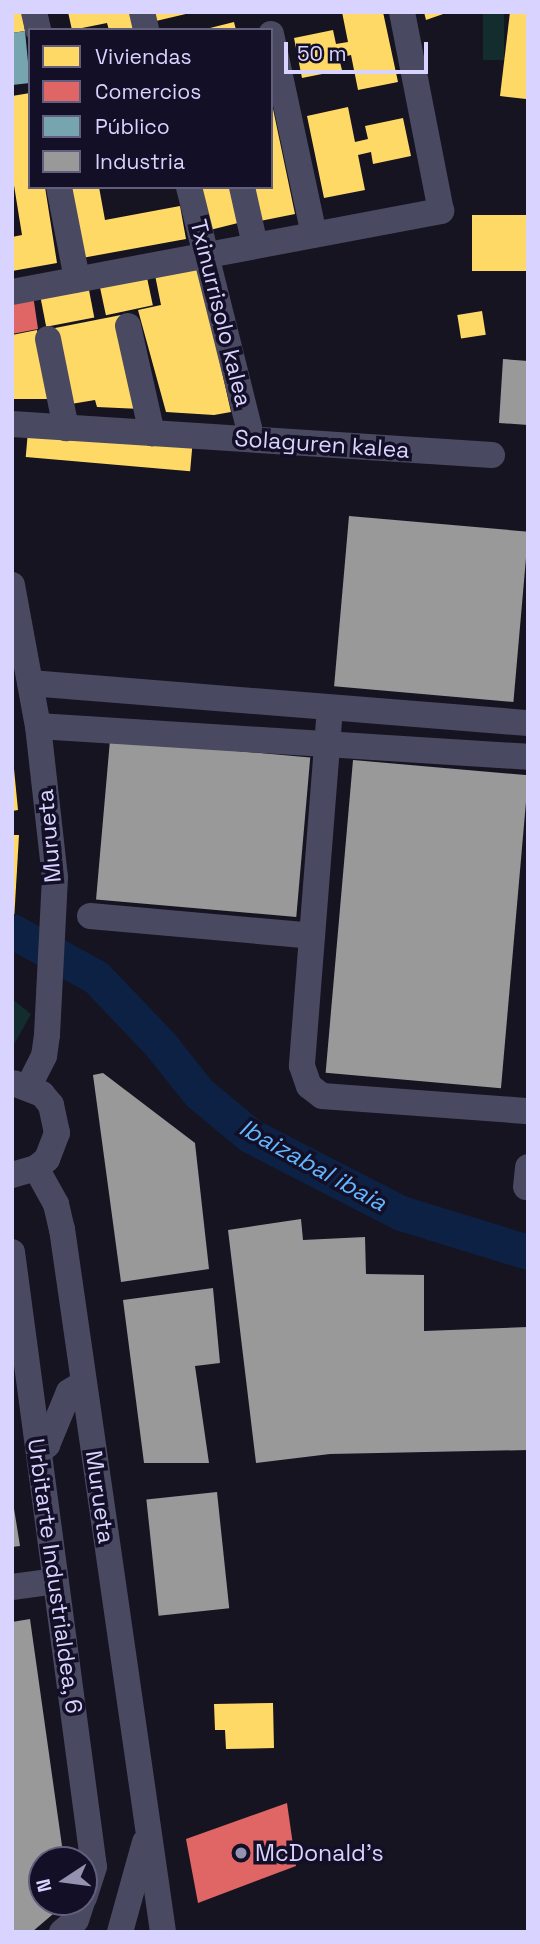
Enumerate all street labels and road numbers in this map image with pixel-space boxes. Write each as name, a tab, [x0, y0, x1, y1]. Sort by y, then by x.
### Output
street label: Txinurrisolo kalea	[184, 217, 258, 409]
street label: Solaguren kalea	[234, 424, 410, 464]
street label: Murueta	[31, 788, 67, 884]
street label: Urbitarte Industrialdea, 6	[22, 1436, 88, 1716]
street label: Murueta	[80, 1449, 120, 1545]

